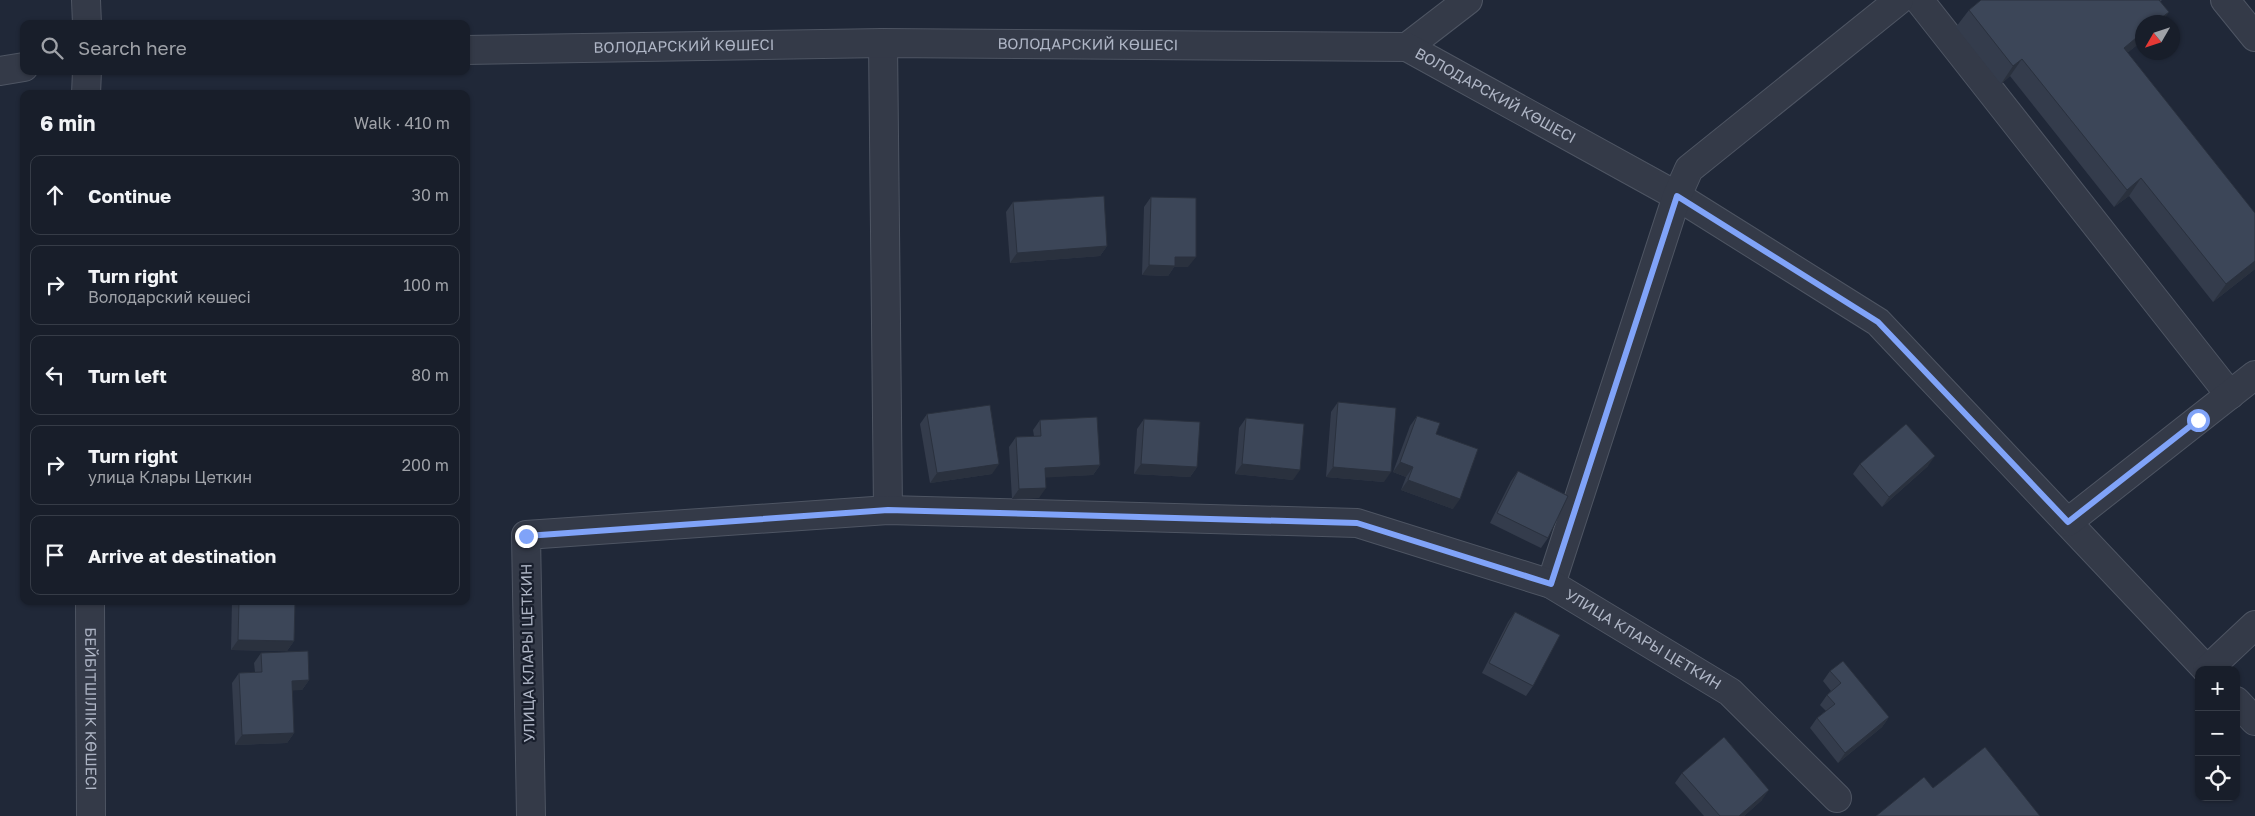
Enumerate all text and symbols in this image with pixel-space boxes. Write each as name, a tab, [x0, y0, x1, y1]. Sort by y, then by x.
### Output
north arrow	[2135, 15, 2180, 60]
search box	[20, 20, 470, 75]
icon: search	[38, 34, 66, 62]
street label: ВОЛОДАРСКИЙ КӨШЕСІ	[997, 34, 1178, 53]
street label: ВОЛОДАРСКИЙ КӨШЕСІ	[593, 35, 775, 56]
text: Search here	[78, 36, 187, 59]
street label: ВОЛОДАРСКИЙ КӨШЕСІ	[1412, 43, 1579, 146]
text: 6 min	[40, 110, 95, 136]
text: Walk · 410 m	[354, 113, 450, 133]
icon: ahead	[41, 181, 69, 209]
text: Continue	[88, 184, 171, 207]
text: 30 m	[412, 185, 449, 205]
text: Turn right	[88, 264, 178, 287]
icon: right	[41, 271, 69, 299]
text: 100 m	[403, 275, 449, 295]
text: Володарский көшесі	[88, 287, 251, 307]
icon: left	[41, 361, 69, 389]
text: Turn left	[88, 364, 167, 387]
text: 80 m	[411, 365, 449, 385]
route start	[2187, 409, 2210, 432]
text: Turn right	[88, 444, 178, 467]
icon: right	[41, 451, 69, 479]
text: 200 m	[402, 455, 449, 475]
text: улица Клары Цеткин	[88, 467, 252, 487]
route end	[515, 525, 538, 548]
icon: arrive	[41, 541, 69, 569]
text: Arrive at destination	[88, 544, 276, 567]
street label: УЛИЦА КЛАРЫ ЦЕТКИН	[516, 563, 538, 743]
street label: УЛИЦА КЛАРЫ ЦЕТКИН	[1562, 585, 1725, 693]
street label: БЕЙБІТШІЛІК КӨШЕСІ	[82, 627, 101, 791]
map controls	[2195, 666, 2240, 801]
button: +	[2195, 666, 2240, 711]
button: −	[2195, 711, 2240, 756]
button: locate	[2195, 756, 2240, 801]

